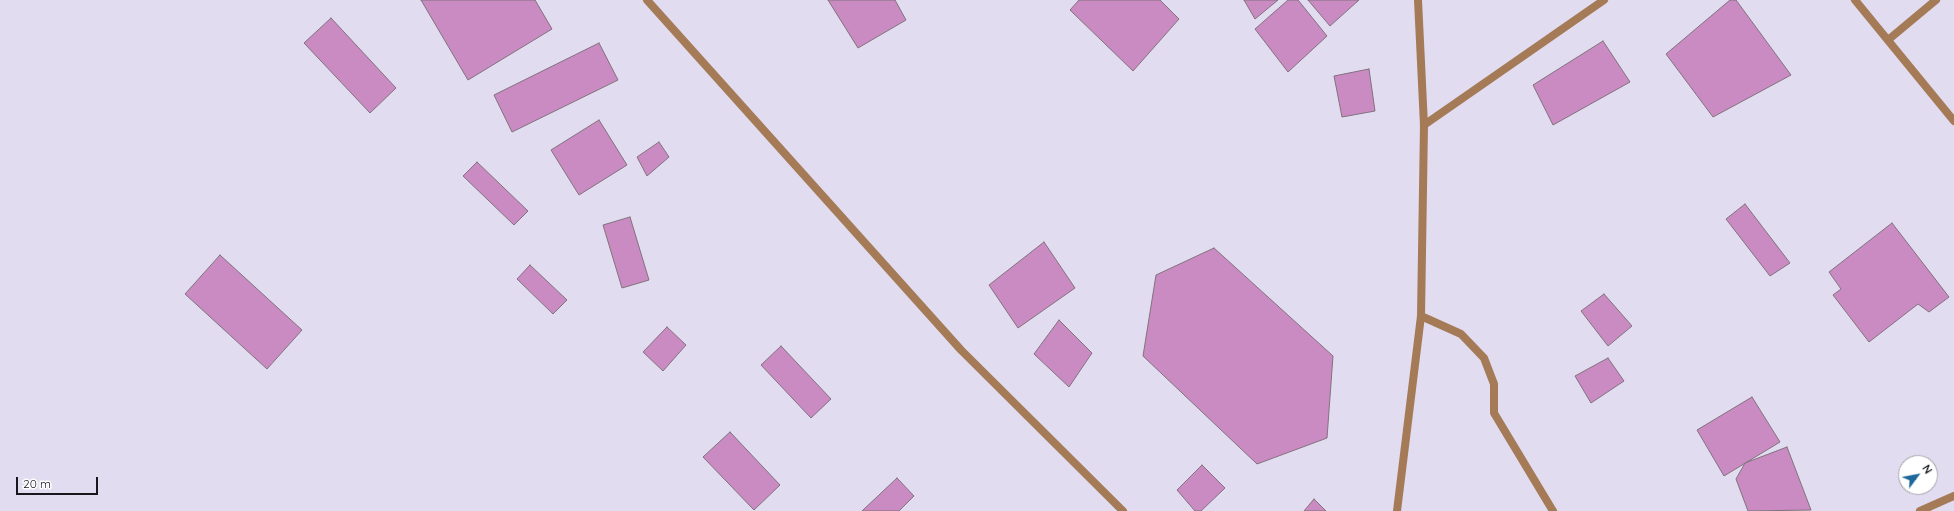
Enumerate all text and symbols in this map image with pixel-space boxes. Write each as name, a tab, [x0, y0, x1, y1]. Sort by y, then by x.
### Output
north arrow	[1898, 455, 1938, 495]
text: N	[1919, 462, 1935, 476]
scale bar	[18, 469, 100, 495]
text: 20 m	[23, 476, 51, 491]

